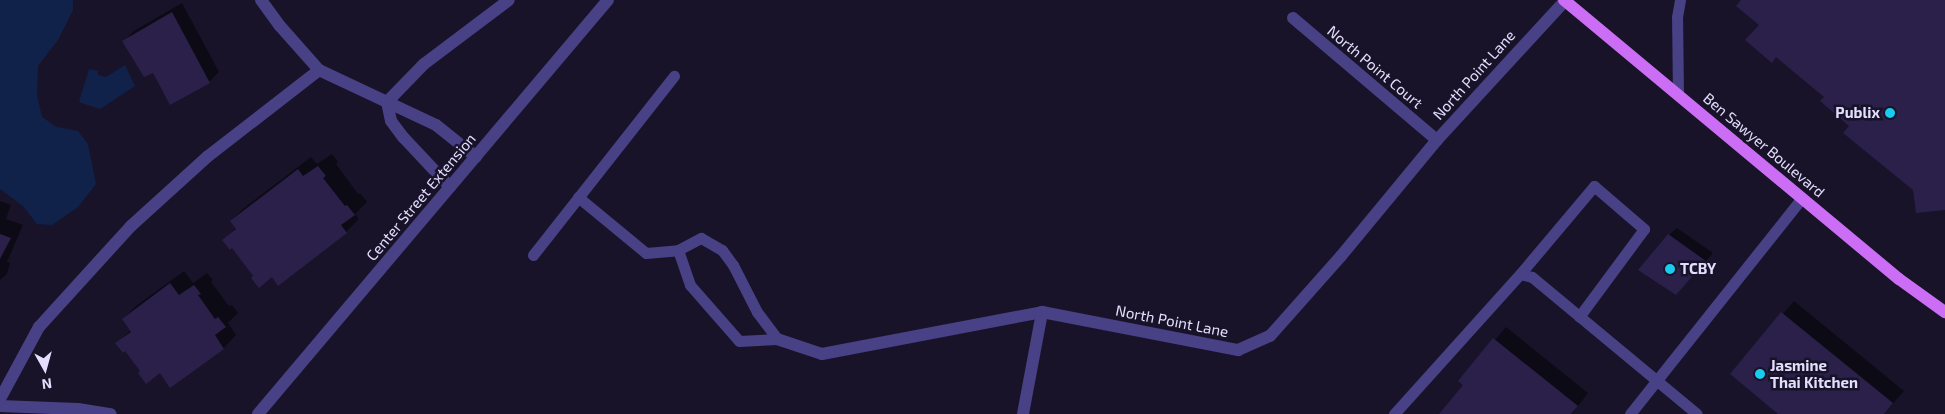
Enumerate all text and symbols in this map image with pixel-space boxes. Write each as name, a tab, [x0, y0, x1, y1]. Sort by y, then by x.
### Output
street label: North Point Court	[1324, 22, 1426, 112]
street label: North Point Lane	[1429, 26, 1519, 124]
street label: Ben Sawyer Boulevard	[1700, 89, 1828, 201]
place label: Publix	[1835, 104, 1880, 122]
marker: Publix	[1884, 107, 1896, 119]
street label: Center Street Extension	[362, 130, 480, 264]
place label: TCBY	[1680, 260, 1716, 278]
marker: TCBY	[1664, 263, 1676, 275]
street label: North Point Lane	[1114, 301, 1230, 341]
north arrow	[20, 344, 70, 394]
place label: Jasmine Thai Kitchen	[1770, 356, 1858, 391]
marker: Jasmine Thai Kitchen	[1754, 368, 1766, 380]
text: N	[41, 375, 53, 393]

